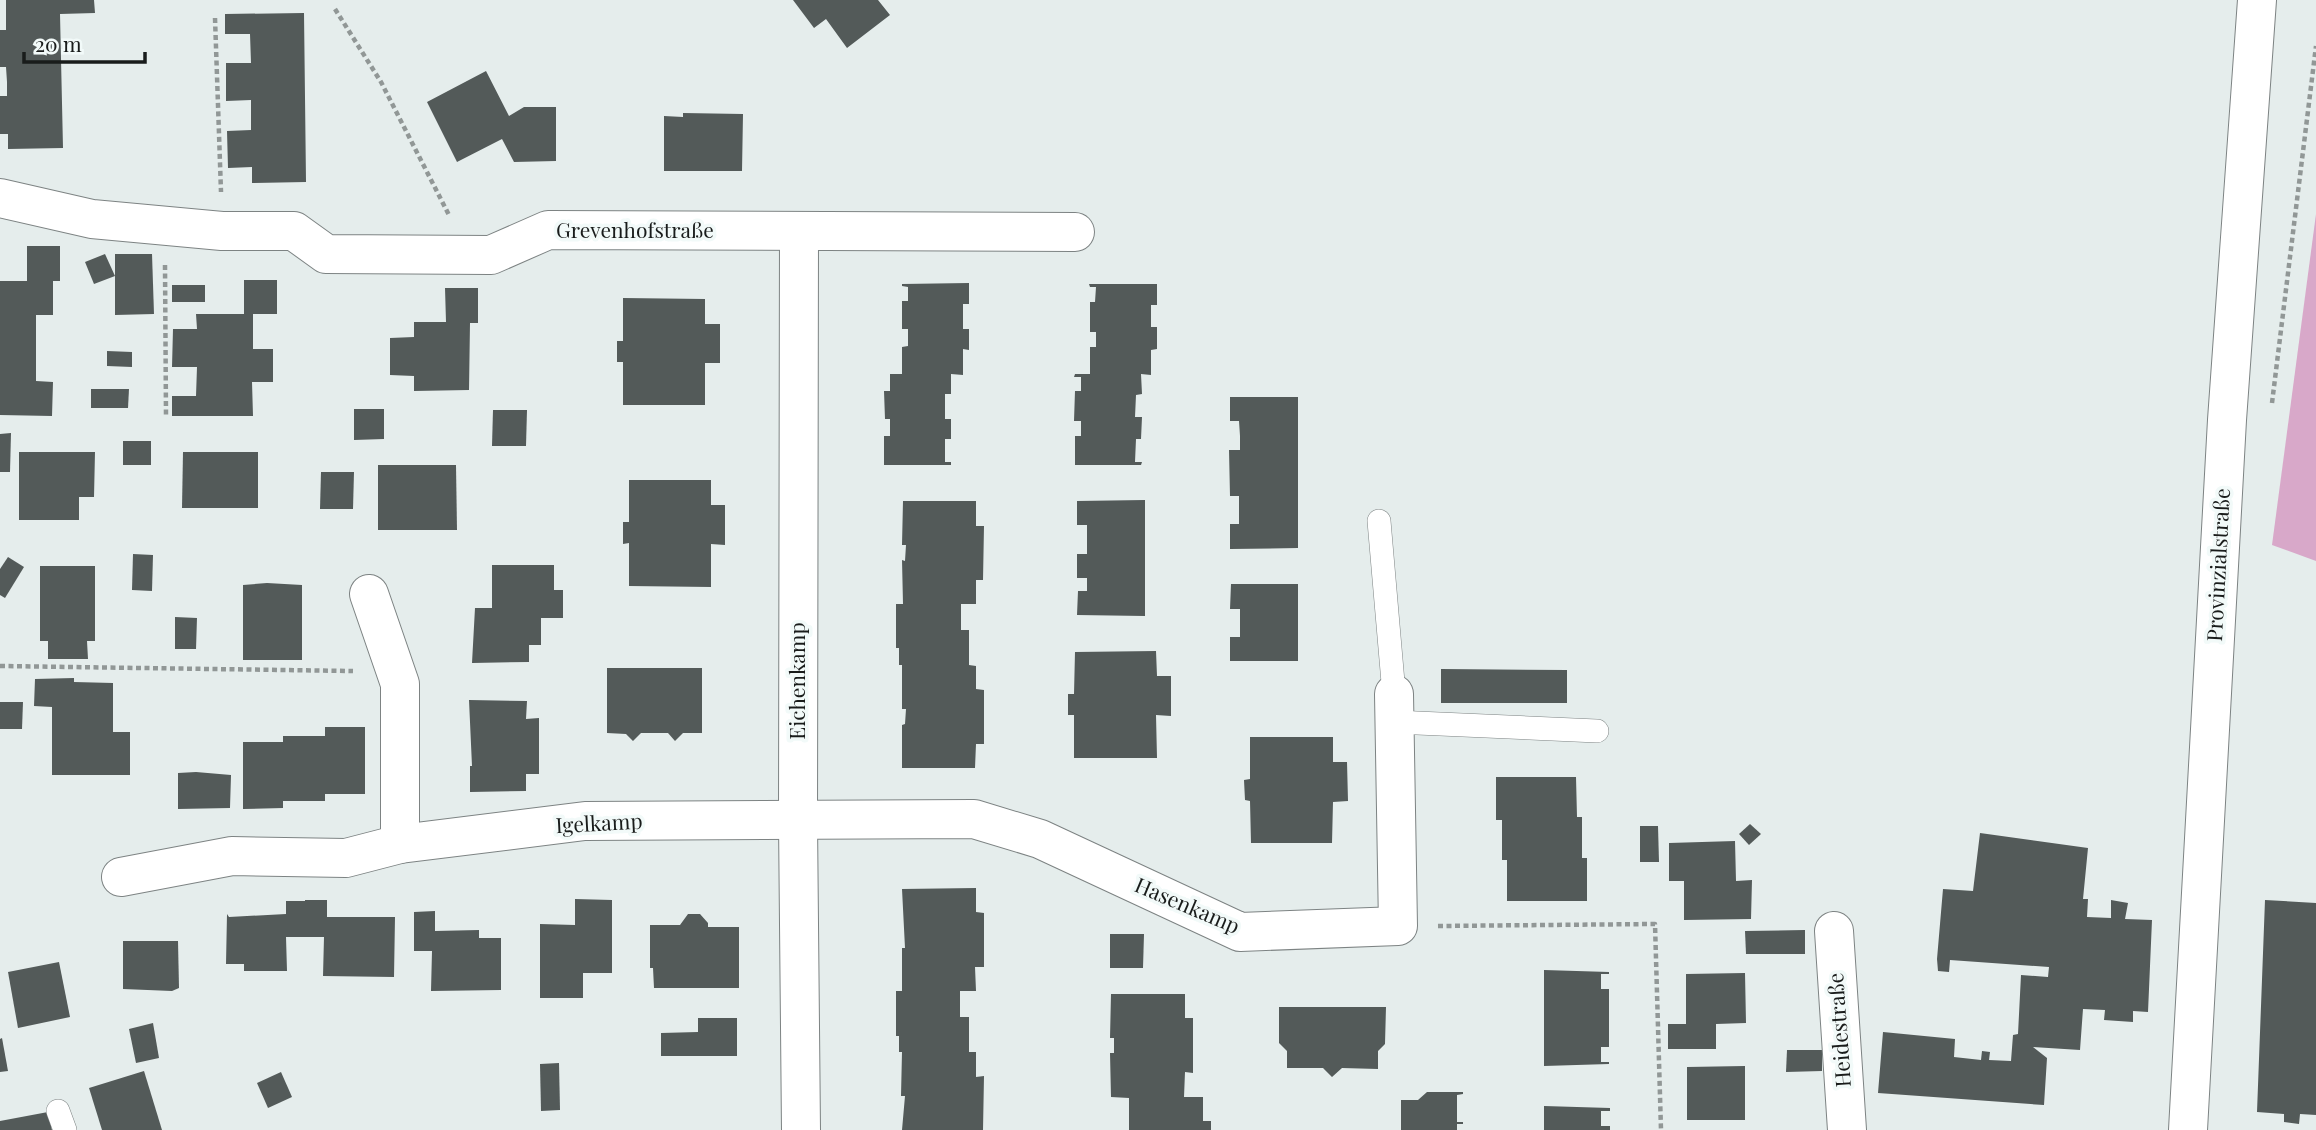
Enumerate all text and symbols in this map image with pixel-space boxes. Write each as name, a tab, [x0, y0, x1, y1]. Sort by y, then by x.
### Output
scale bar	[24, 21, 145, 65]
text: 20 m	[35, 29, 82, 57]
street label: Grevenhofstraße	[556, 215, 714, 243]
street label: Provinzialstraße	[2199, 487, 2235, 642]
street label: Eichenkamp	[782, 622, 810, 740]
street label: Igelkamp	[555, 806, 643, 838]
street label: Hasenkamp	[1131, 869, 1245, 939]
street label: Heidestraße	[1820, 972, 1856, 1088]

